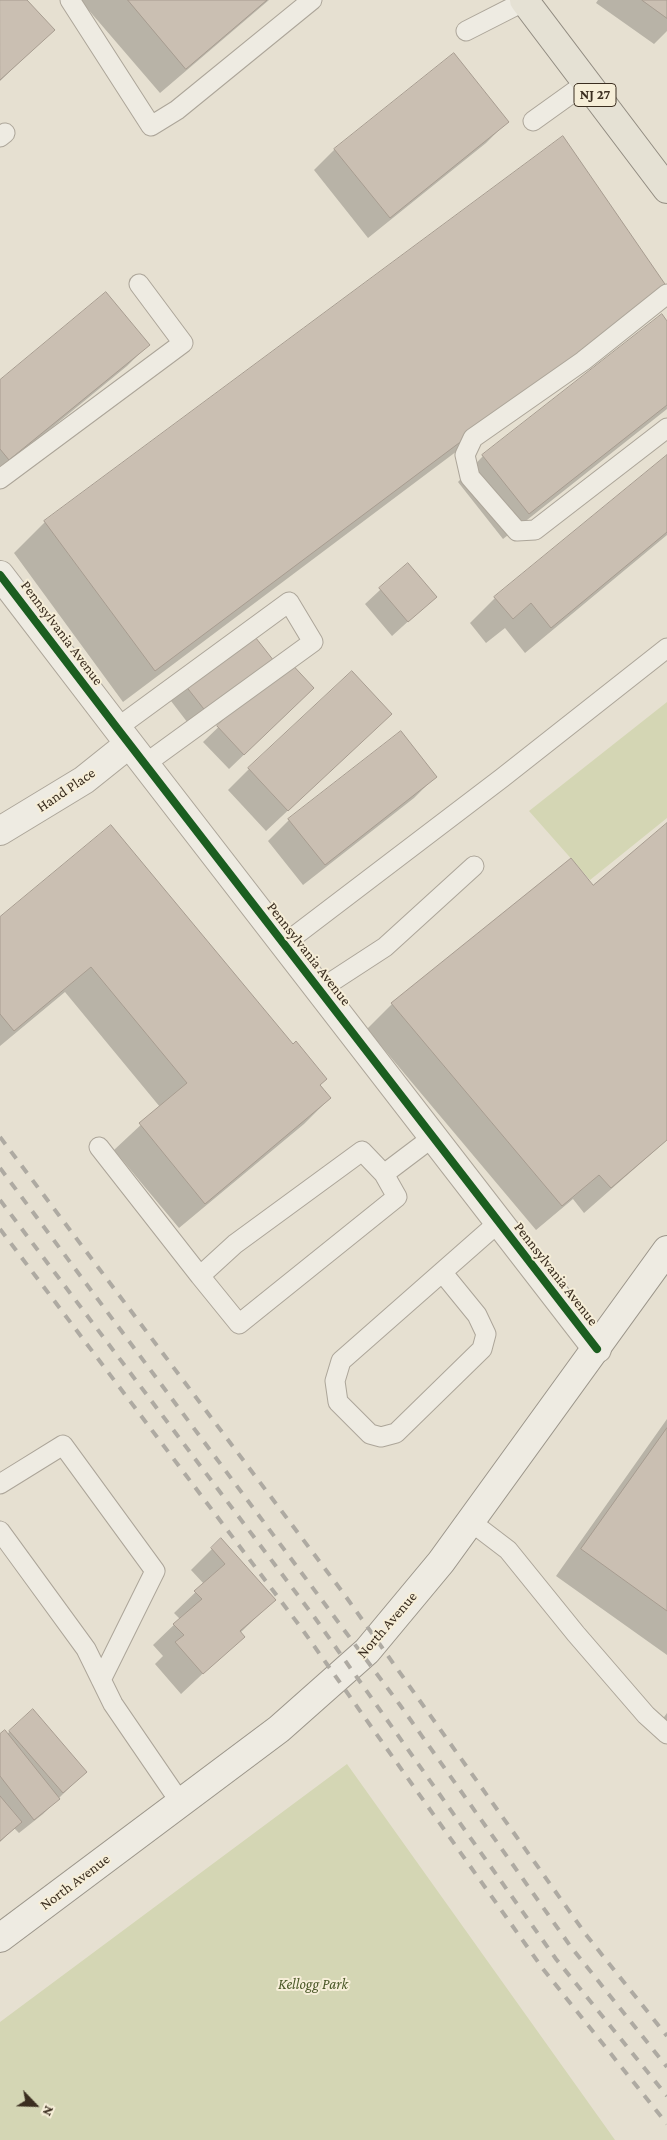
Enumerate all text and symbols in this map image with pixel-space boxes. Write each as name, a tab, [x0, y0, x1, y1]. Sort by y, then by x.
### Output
road number: NJ 27	[574, 84, 616, 106]
street label: Pennsylvania Avenue	[17, 577, 107, 689]
street label: Hand Place	[33, 764, 99, 816]
street label: Pennsylvania Avenue	[263, 899, 355, 1009]
street label: Pennsylvania Avenue	[510, 1219, 602, 1329]
street label: North Avenue	[353, 1588, 421, 1662]
street label: North Avenue	[37, 1850, 113, 1914]
park label: Kellogg Park	[278, 1975, 348, 1993]
north arrow	[10, 2080, 60, 2130]
text: N	[39, 2103, 58, 2119]

